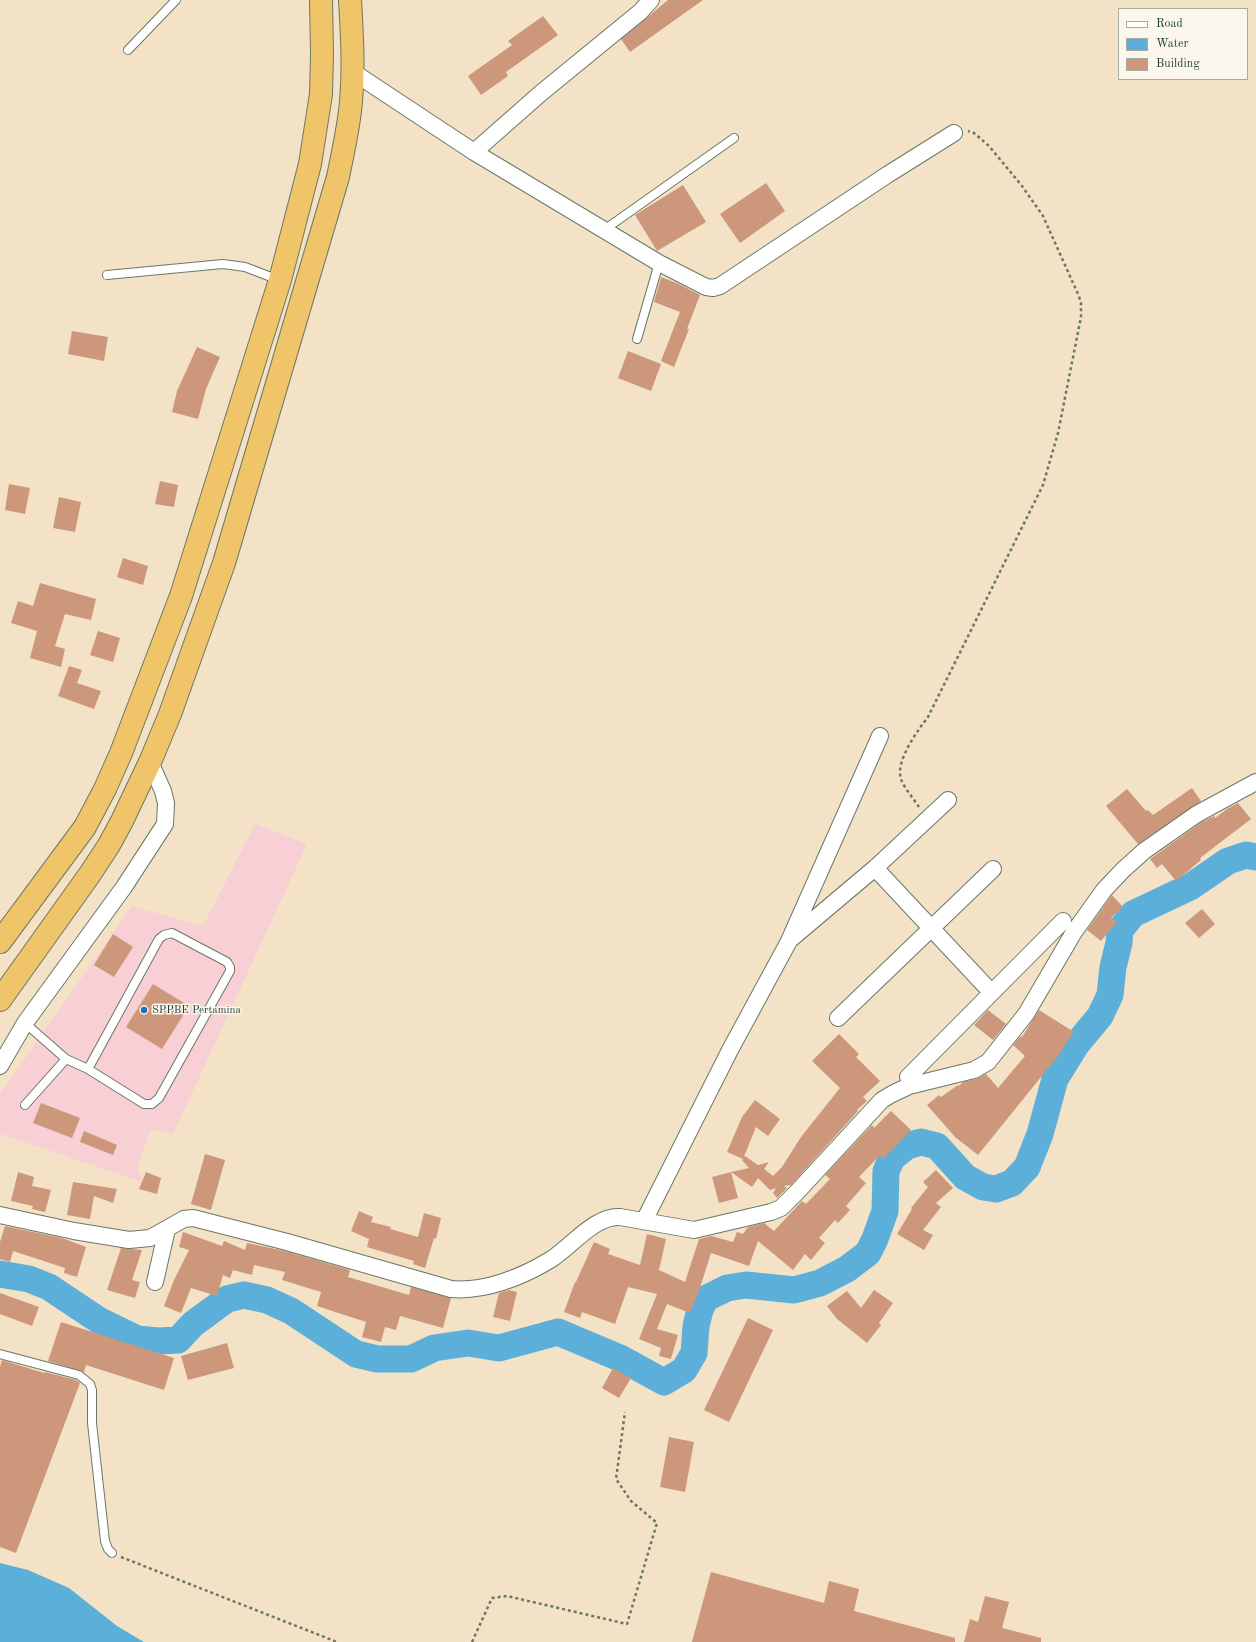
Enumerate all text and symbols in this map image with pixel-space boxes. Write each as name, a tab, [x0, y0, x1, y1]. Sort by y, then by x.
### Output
legend	[1118, 8, 1248, 80]
text: Road	[1156, 18, 1183, 30]
text: Water	[1156, 38, 1188, 50]
text: Building	[1156, 58, 1200, 70]
place label: SPPBE Pertamina	[152, 1003, 241, 1017]
marker: SPPBE Pertamina	[139, 1005, 149, 1015]

